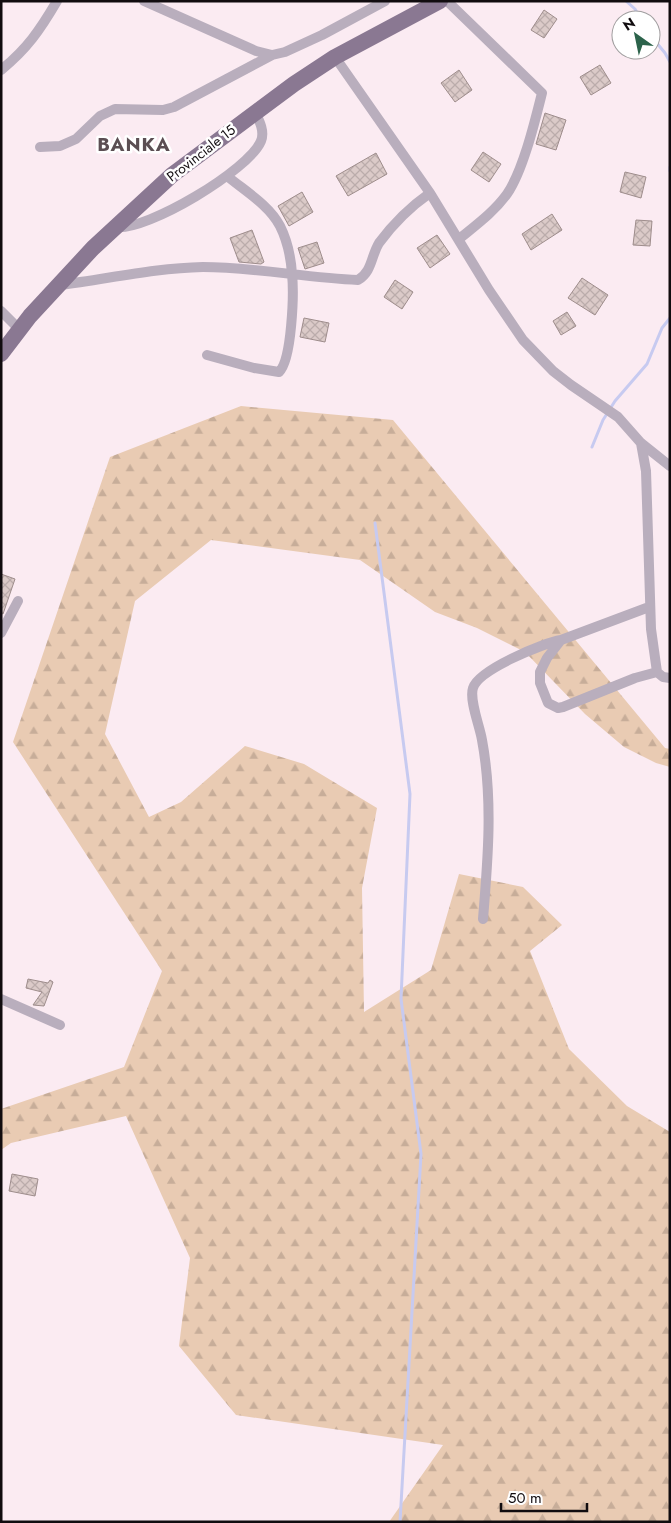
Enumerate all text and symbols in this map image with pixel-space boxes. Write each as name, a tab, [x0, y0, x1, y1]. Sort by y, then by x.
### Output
north arrow	[611, 10, 661, 60]
text: N	[619, 13, 639, 36]
street label: Provinciale 15	[162, 120, 240, 186]
district label: BANKA	[97, 131, 171, 158]
scale bar	[501, 1480, 587, 1512]
text: 50 m	[508, 1487, 542, 1509]

